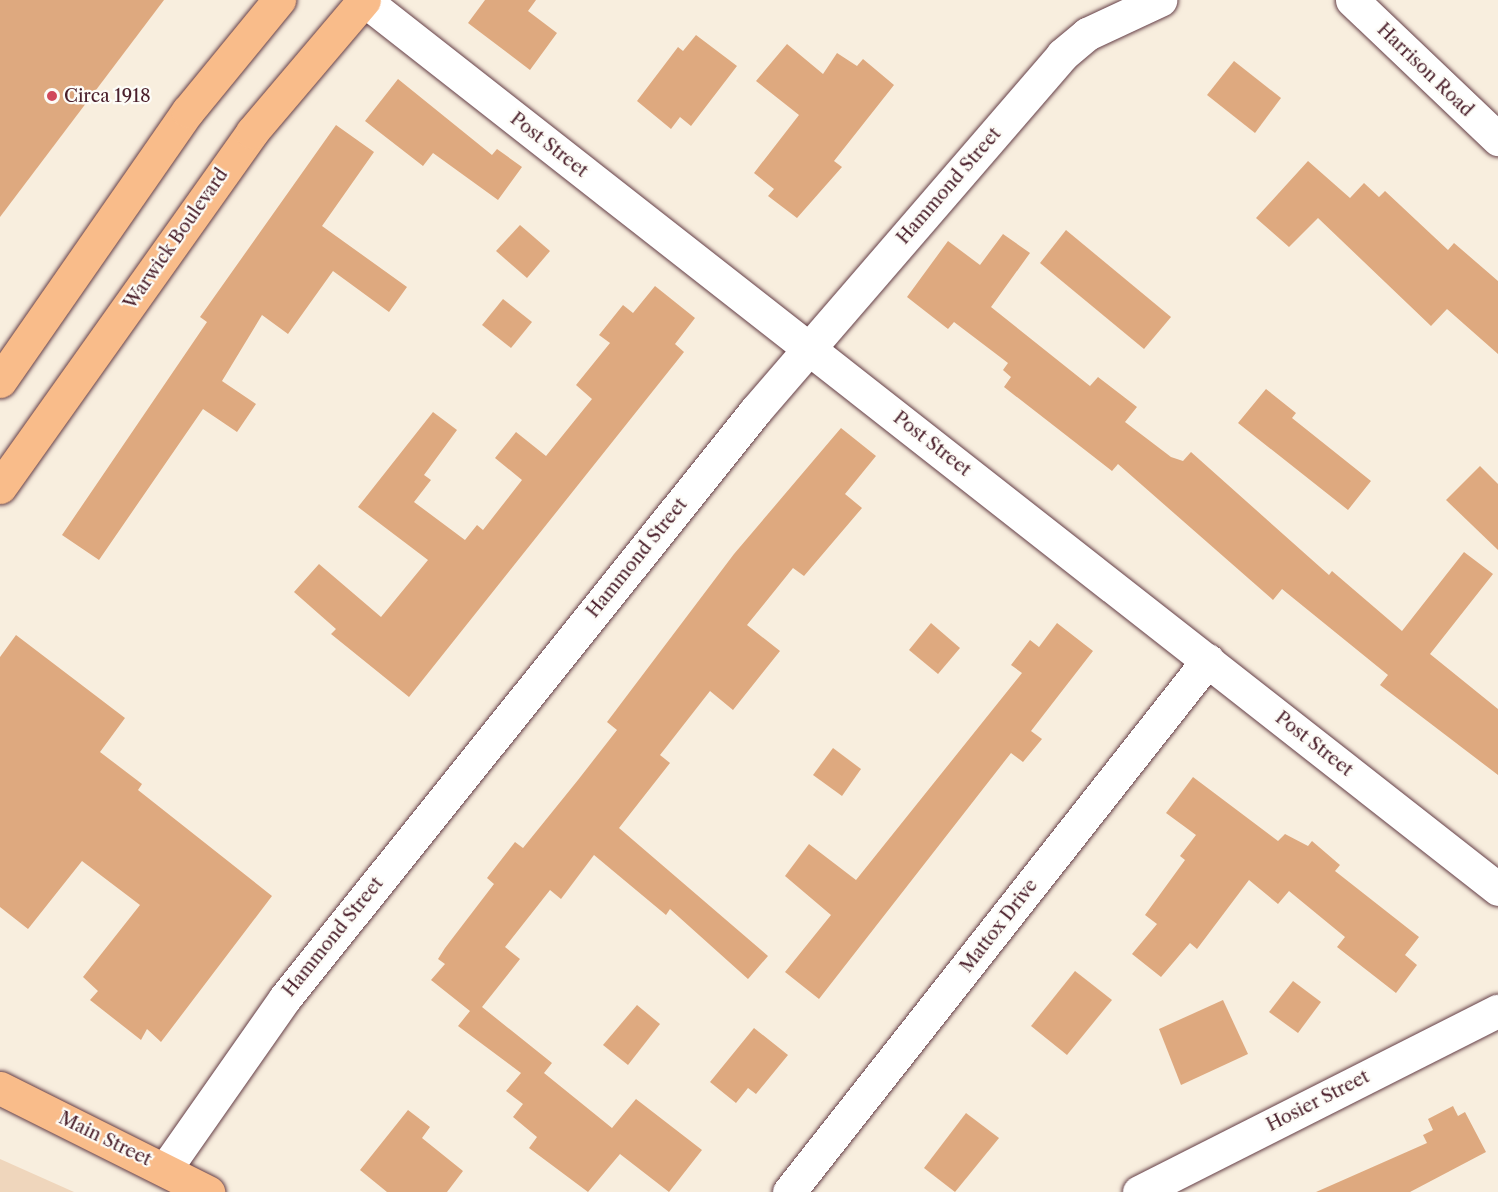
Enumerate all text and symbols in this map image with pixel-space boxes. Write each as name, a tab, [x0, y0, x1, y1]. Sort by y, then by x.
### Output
street label: Harrison Road	[1373, 19, 1477, 121]
place label: Circa 1918	[64, 85, 151, 107]
marker: Circa 1918	[45, 89, 59, 103]
street label: Post Street	[506, 108, 592, 182]
street label: Hammond Street	[893, 123, 1005, 249]
street label: Warwick Boulevard	[119, 164, 233, 314]
street label: Post Street	[889, 407, 975, 481]
street label: Hammond Street	[582, 494, 692, 622]
street label: Post Street	[1271, 707, 1357, 781]
street label: Hammond Street	[278, 873, 388, 1001]
street label: Mattox Drive	[956, 875, 1042, 977]
street label: Hosier Street	[1263, 1066, 1373, 1136]
street label: Main Street	[55, 1107, 155, 1171]

